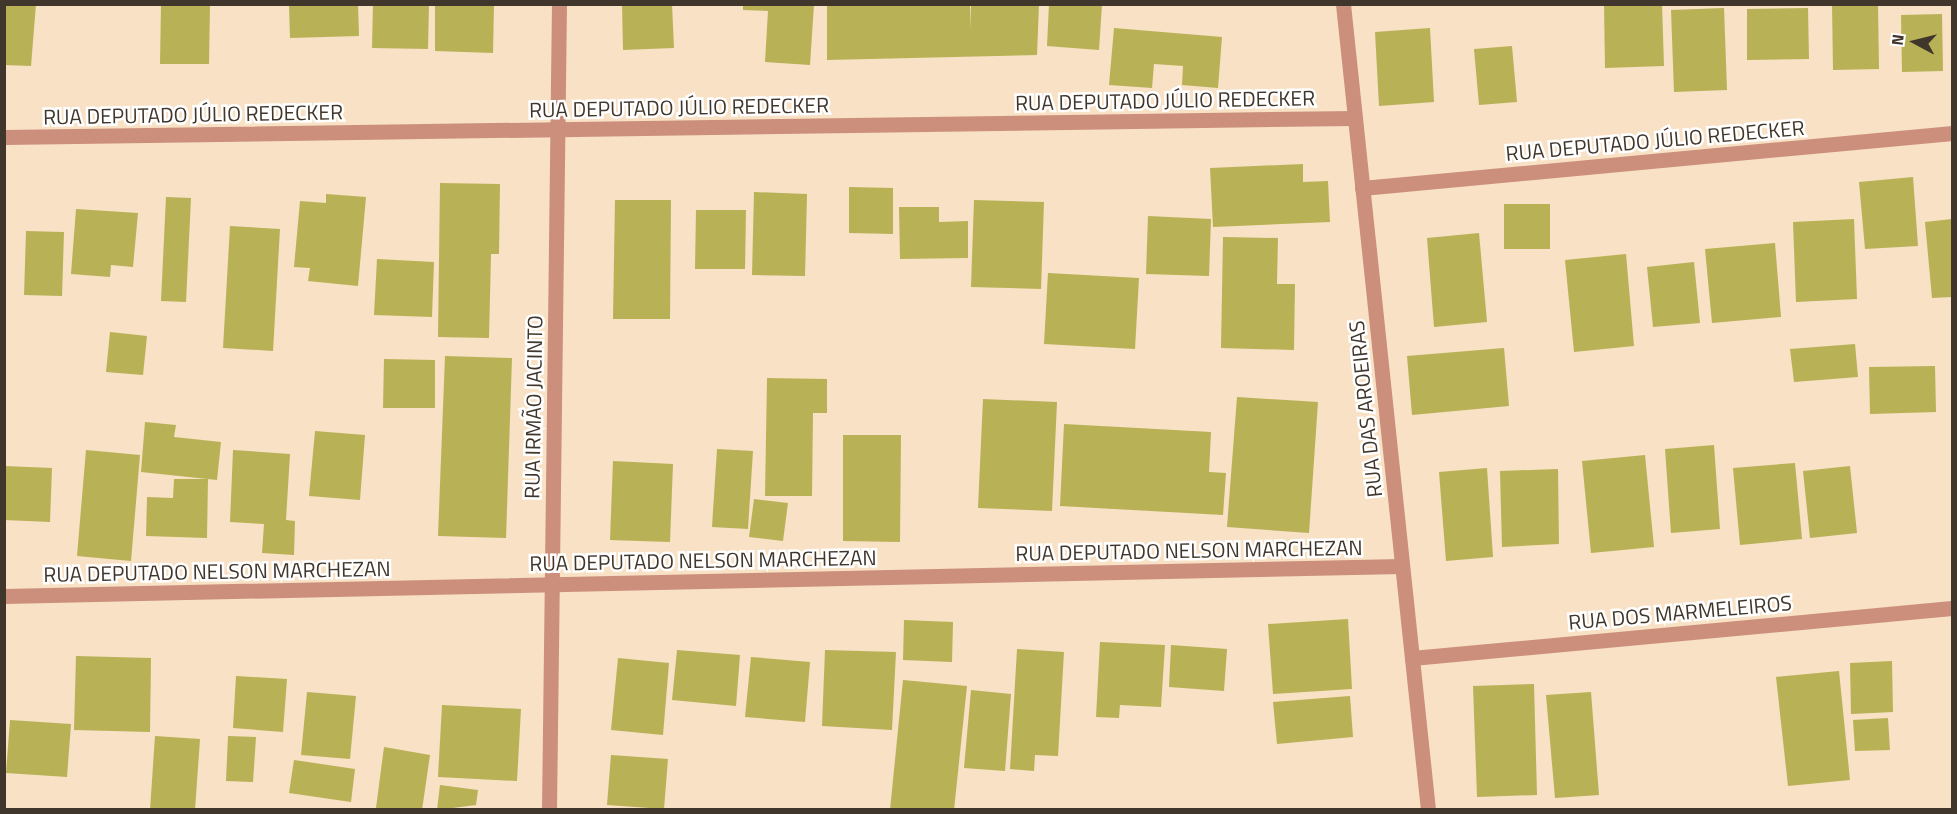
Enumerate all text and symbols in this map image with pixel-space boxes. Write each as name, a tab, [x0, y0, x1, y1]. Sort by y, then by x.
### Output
north arrow	[1885, 12, 1945, 72]
text: N	[1885, 33, 1910, 47]
street label: RUA DEPUTADO JÚLIO REDECKER	[1015, 85, 1315, 115]
street label: RUA DEPUTADO JÚLIO REDECKER	[529, 92, 829, 122]
street label: RUA DEPUTADO JÚLIO REDECKER	[43, 99, 343, 129]
street label: RUA DEPUTADO JÚLIO REDECKER	[1505, 114, 1805, 166]
street label: RUA IRMÃO JACINTO	[519, 315, 547, 499]
street label: RUA DAS AROEIRAS	[1343, 319, 1387, 499]
street label: RUA DEPUTADO NELSON MARCHEZAN	[1015, 534, 1363, 566]
street label: RUA DEPUTADO NELSON MARCHEZAN	[529, 544, 877, 576]
street label: RUA DEPUTADO NELSON MARCHEZAN	[43, 555, 391, 587]
street label: RUA DOS MARMELEIROS	[1567, 590, 1793, 634]

